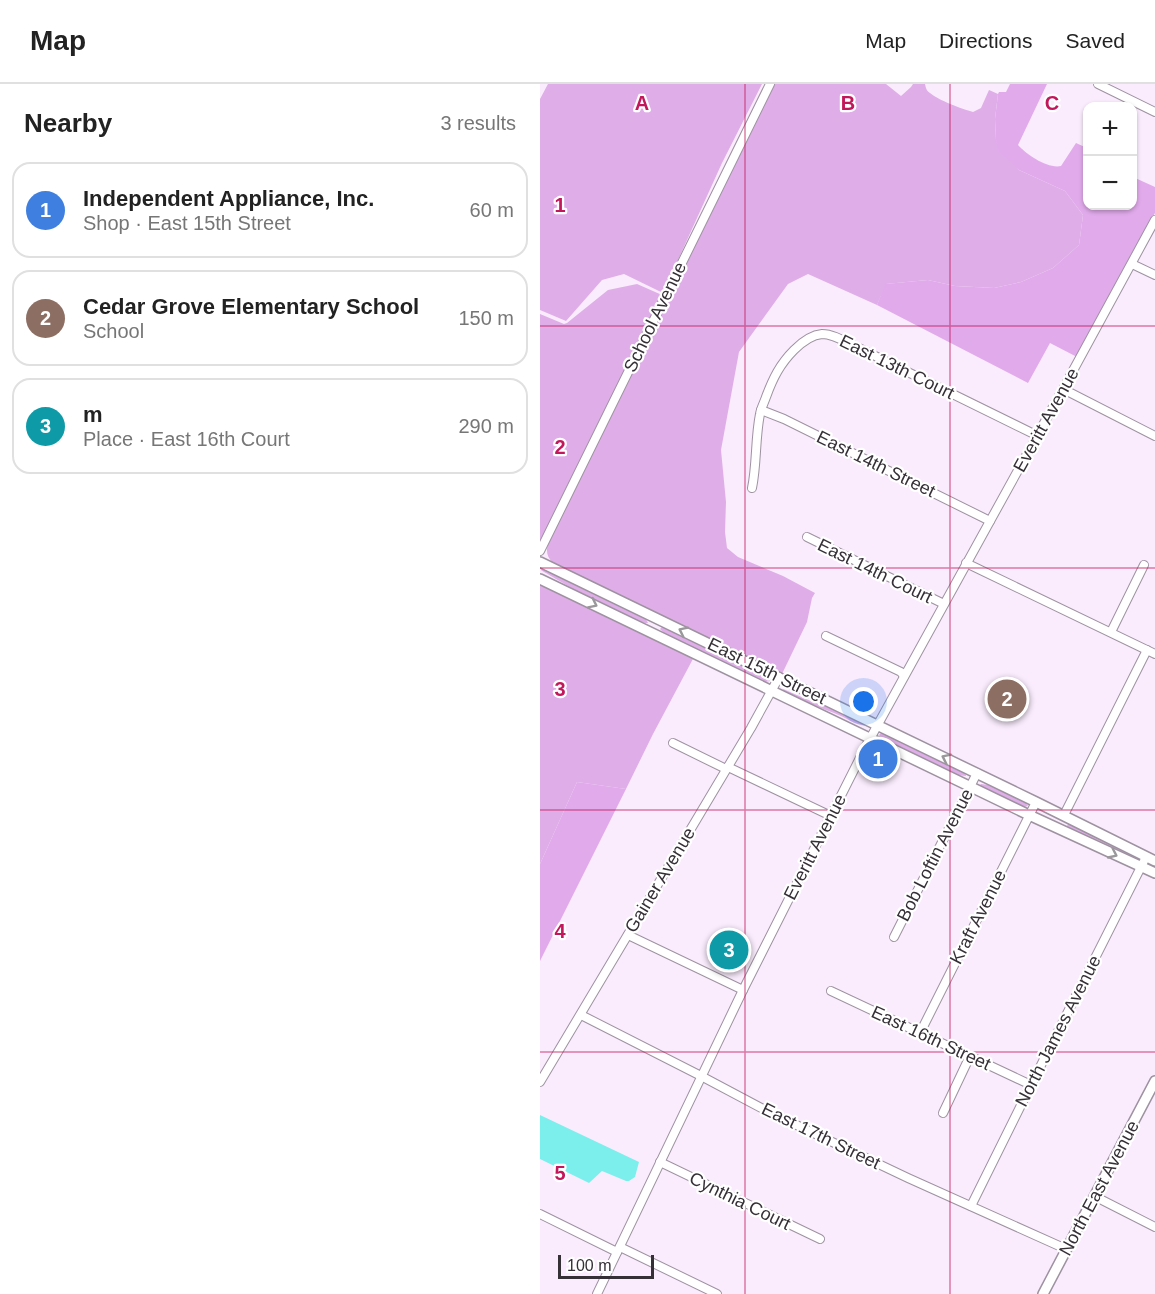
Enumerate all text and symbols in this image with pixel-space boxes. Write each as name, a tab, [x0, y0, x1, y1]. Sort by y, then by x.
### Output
text: Map	[30, 25, 86, 56]
text: Map	[865, 29, 906, 52]
text: Directions	[939, 29, 1032, 52]
text: Saved	[1065, 29, 1125, 52]
text: A	[635, 92, 649, 114]
text: B	[841, 92, 855, 114]
text: C	[1045, 92, 1059, 114]
map controls	[1083, 102, 1137, 210]
button: +	[1083, 102, 1137, 156]
text: Nearby	[24, 108, 112, 138]
text: 3 results	[440, 112, 516, 134]
button: −	[1083, 156, 1137, 210]
text: Independent Appliance, Inc.	[83, 186, 374, 211]
text: 1	[554, 194, 566, 216]
text: 1	[40, 199, 51, 221]
text: 60 m	[470, 199, 514, 221]
text: Shop · East 15th Street	[83, 212, 291, 234]
street label: School Avenue	[620, 259, 690, 375]
text: Cedar Grove Elementary School	[83, 294, 419, 319]
text: 2	[40, 307, 51, 329]
text: 150 m	[458, 307, 514, 329]
text: School	[83, 320, 144, 342]
street label: East 13th Court	[836, 331, 958, 403]
street label: Everitt Avenue	[1009, 365, 1083, 475]
text: m	[83, 402, 103, 427]
text: 3	[40, 415, 51, 437]
text: 290 m	[458, 415, 514, 437]
street label: East 14th Street	[814, 427, 938, 501]
text: Place · East 16th Court	[83, 428, 290, 450]
text: 2	[554, 436, 566, 458]
street label: East 14th Court	[814, 535, 936, 607]
one-way arrow	[586, 597, 597, 609]
one-way arrow	[679, 626, 690, 638]
street label: East 15th Street	[705, 634, 829, 708]
pin: 2	[988, 676, 1026, 722]
text: 3	[554, 678, 566, 700]
your location	[849, 687, 878, 716]
pin: 1	[858, 736, 898, 782]
one-way arrow	[941, 753, 952, 765]
street label: Bob Loftin Avenue	[893, 786, 977, 924]
street label: Everitt Avenue	[780, 791, 850, 903]
street label: Gainer Avenue	[621, 824, 699, 936]
one-way arrow	[1106, 846, 1117, 858]
street label: Kraft Avenue	[946, 867, 1010, 967]
text: 4	[554, 920, 566, 942]
pin: 3	[710, 928, 748, 972]
street label: North James Avenue	[1011, 952, 1105, 1110]
street label: East 16th Street	[868, 1002, 994, 1074]
street label: East 17th Street	[759, 1099, 883, 1173]
street label: North East Avenue	[1055, 1117, 1143, 1259]
text: 5	[554, 1162, 566, 1184]
street label: Cynthia Court	[686, 1168, 794, 1234]
scale bar	[558, 1252, 654, 1280]
text: 100 m	[567, 1257, 611, 1274]

